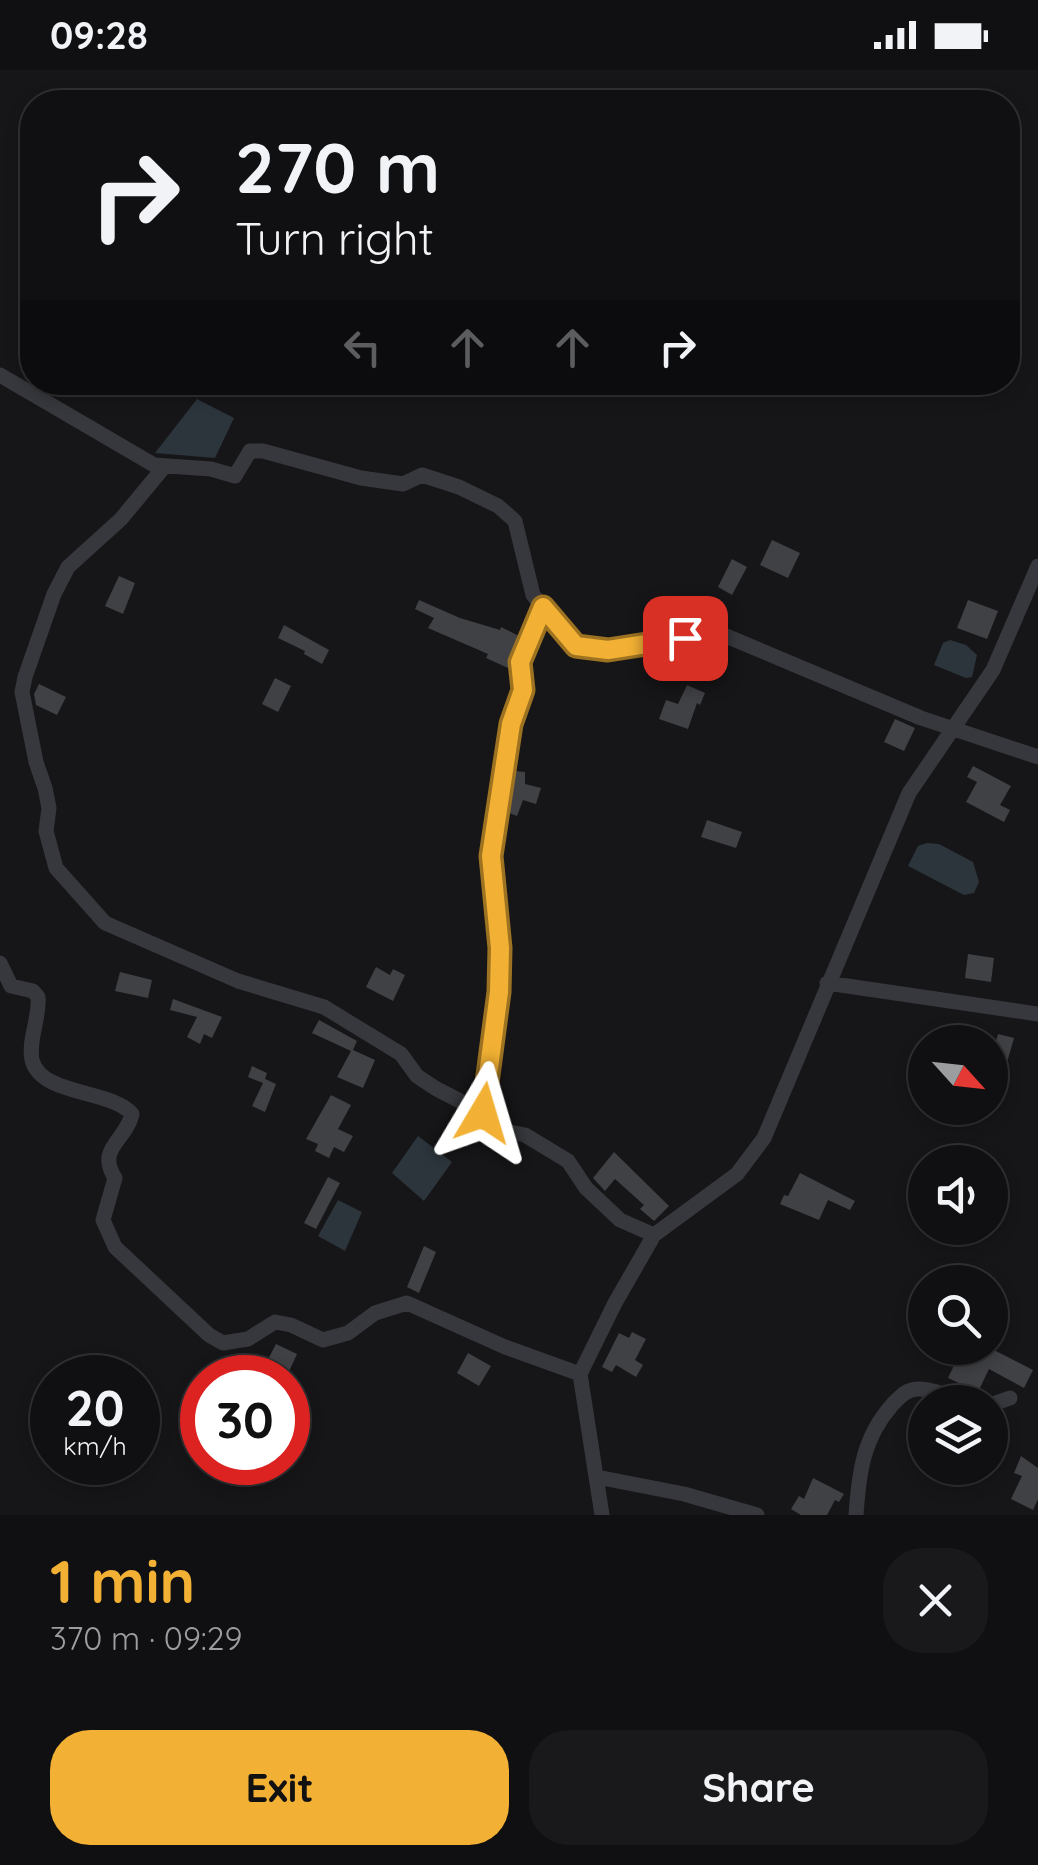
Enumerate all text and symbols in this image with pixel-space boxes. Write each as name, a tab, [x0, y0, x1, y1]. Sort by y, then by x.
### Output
text: 09:28	[50, 11, 148, 59]
text: 270 m	[235, 123, 440, 211]
icon: right	[70, 130, 200, 260]
text: Turn right	[235, 210, 434, 266]
icon: left	[335, 320, 390, 375]
icon: ahead	[440, 320, 495, 375]
icon: ahead	[545, 320, 600, 375]
icon: right	[650, 320, 705, 375]
pin	[643, 596, 728, 681]
icon: arrive	[658, 611, 713, 666]
north arrow	[908, 1025, 1008, 1125]
map controls	[908, 1025, 1008, 1485]
position arrow	[431, 1061, 535, 1165]
button: sound	[908, 1145, 1008, 1245]
button: search	[908, 1265, 1008, 1365]
speed limit sign: 30	[180, 1355, 310, 1485]
text: 20	[65, 1376, 125, 1439]
button: layers	[908, 1385, 1008, 1485]
text: km/h	[63, 1430, 127, 1461]
text: 1 min	[50, 1543, 195, 1618]
button: close	[883, 1548, 988, 1653]
text: 370 m · 09:29	[50, 1618, 242, 1658]
button: Exit	[50, 1730, 509, 1845]
button: Share	[529, 1730, 988, 1845]

